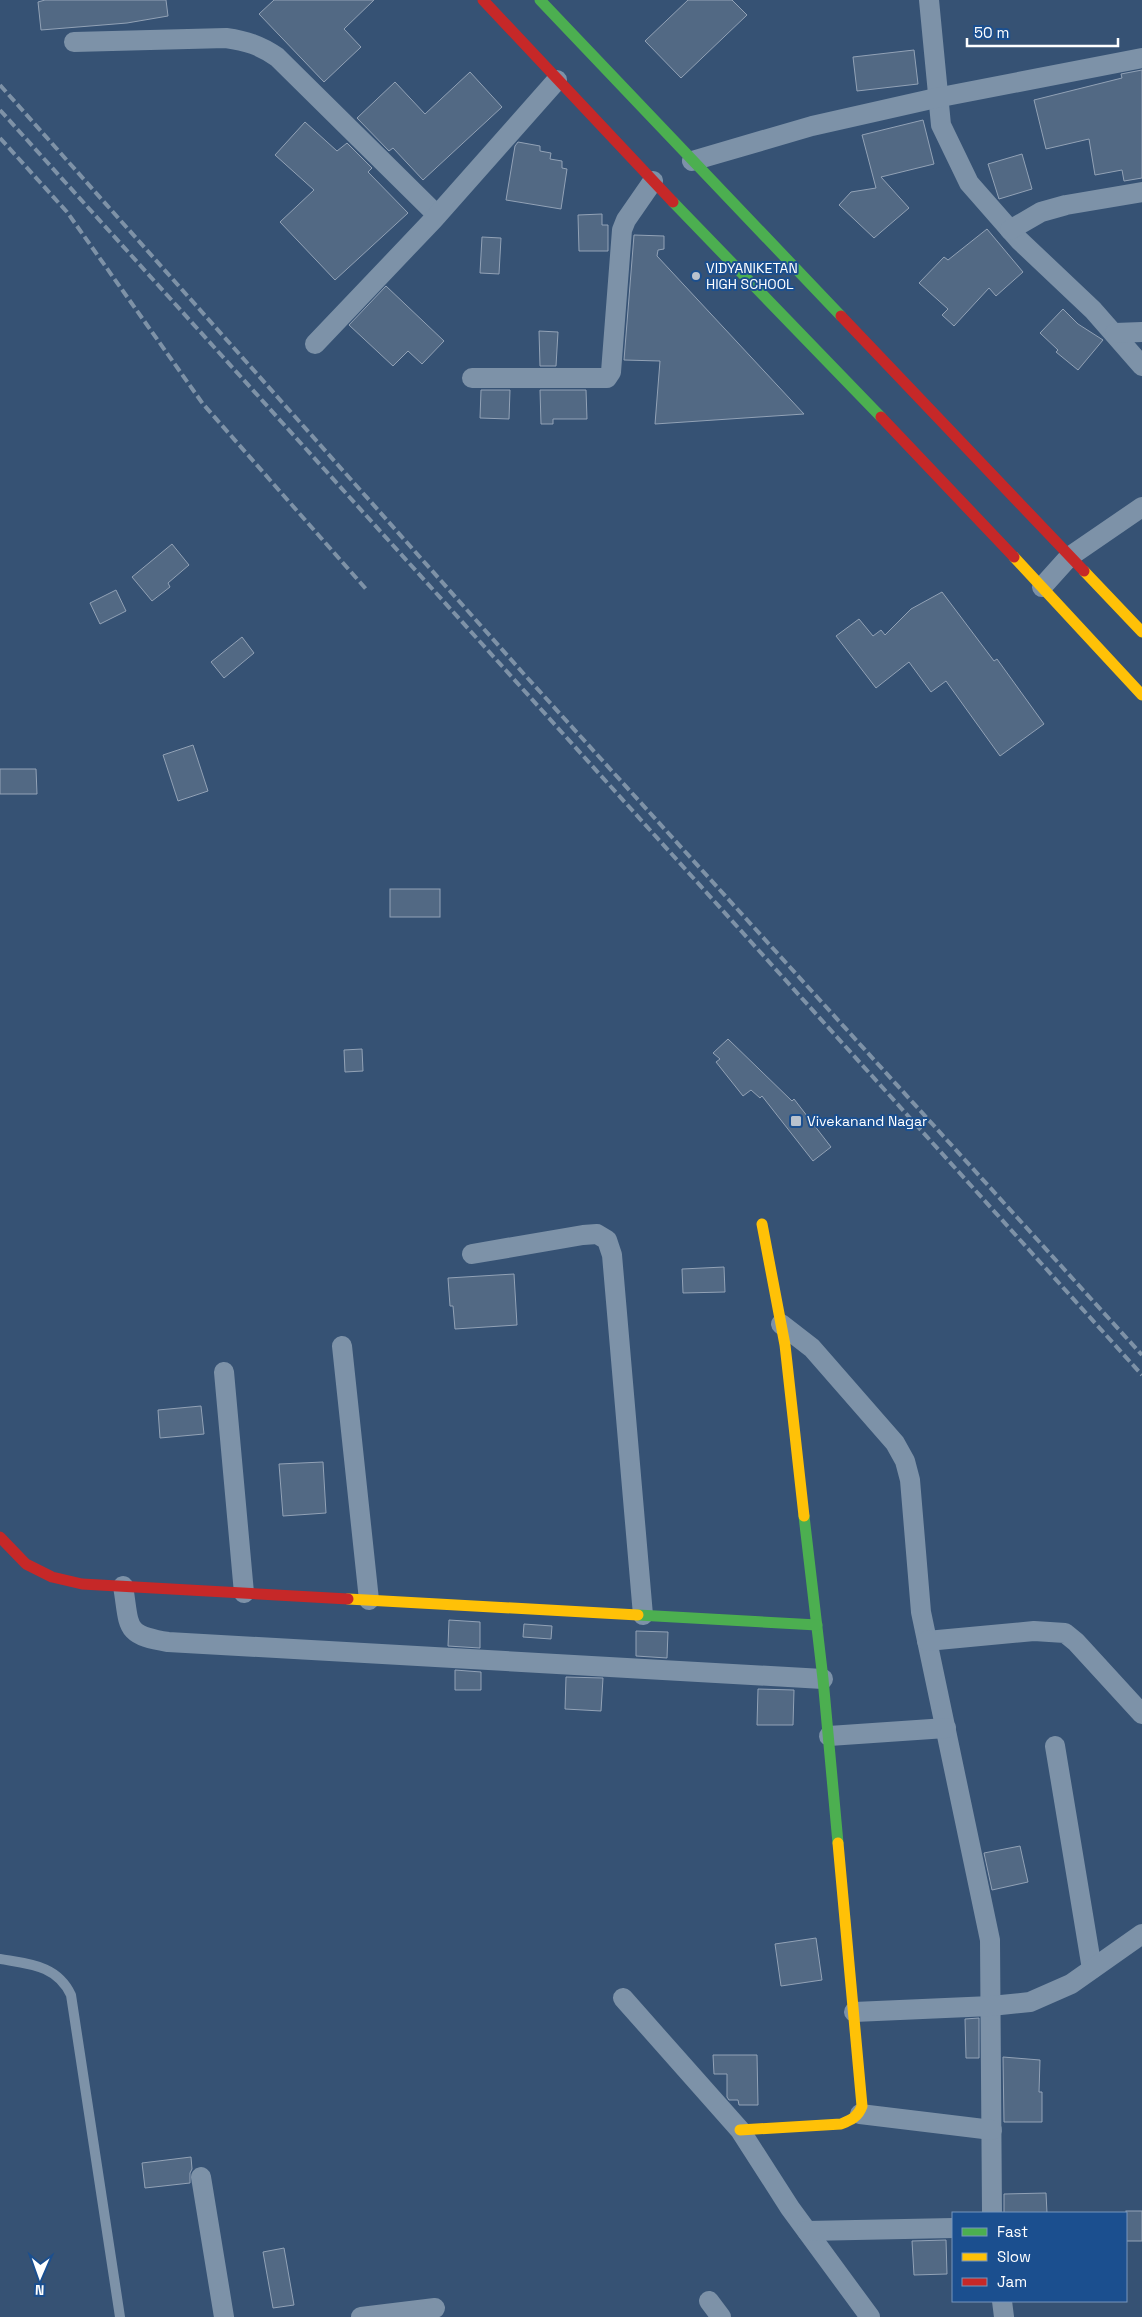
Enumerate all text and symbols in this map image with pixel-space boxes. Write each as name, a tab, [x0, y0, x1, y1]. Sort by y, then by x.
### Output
scale bar	[967, 15, 1118, 47]
text: 50 m	[974, 23, 1009, 42]
place label: VIDYANIKETAN HIGH SCHOOL	[706, 259, 798, 293]
marker: VIDYANIKETAN HIGH SCHOOL	[690, 270, 702, 282]
place label: Vivekanand Nagar	[807, 1112, 927, 1130]
marker: Vivekanand Nagar	[789, 1114, 803, 1128]
legend	[952, 2212, 1127, 2302]
text: Fast	[997, 2222, 1028, 2241]
text: Slow	[997, 2247, 1031, 2266]
north arrow	[15, 2252, 65, 2302]
text: Jam	[997, 2272, 1027, 2291]
text: N	[35, 2281, 45, 2299]

